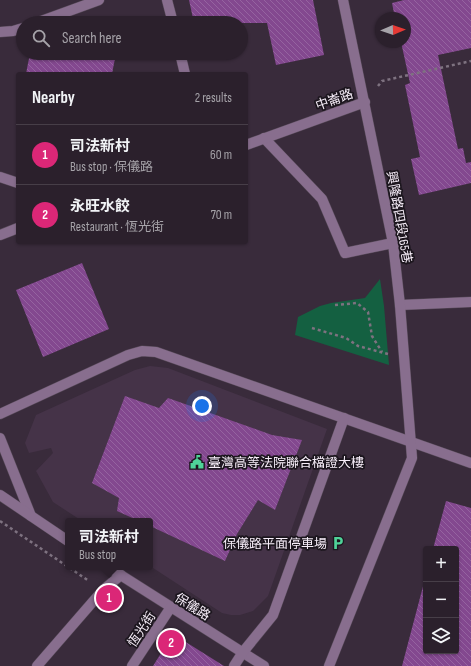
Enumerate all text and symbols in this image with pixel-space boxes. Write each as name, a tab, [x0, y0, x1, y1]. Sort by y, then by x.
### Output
north arrow	[375, 12, 411, 48]
search box	[16, 16, 248, 60]
icon: search	[30, 27, 52, 49]
text: Search here	[62, 29, 122, 48]
street label: 中崙路	[313, 86, 355, 114]
text: Nearby	[32, 88, 75, 108]
text: 2 results	[195, 90, 232, 106]
text: 司法新村	[70, 137, 130, 156]
text: 1	[42, 147, 48, 163]
text: 60 m	[210, 147, 232, 163]
text: Bus stop · 保儀路	[70, 159, 153, 175]
street label: 興隆路四段165巷	[383, 170, 415, 265]
text: 永旺水餃	[70, 197, 130, 216]
text: 2	[42, 207, 48, 223]
text: 70 m	[211, 207, 232, 223]
text: Restaurant · 恆光街	[70, 219, 164, 235]
your location	[192, 396, 212, 416]
public building icon: 臺灣高等法院聯合檔證大樓	[189, 454, 205, 470]
place label: 臺灣高等法院聯合檔證大樓	[208, 455, 364, 471]
popup	[65, 518, 153, 570]
text: 司法新村	[79, 528, 139, 547]
parking icon: 保儀路平面停車場	[330, 535, 346, 551]
place label: 保儀路平面停車場	[223, 536, 327, 552]
map controls	[423, 546, 459, 654]
button: +	[423, 546, 459, 582]
text: Bus stop	[79, 547, 116, 563]
button: −	[423, 582, 459, 618]
pin: 1	[96, 583, 122, 613]
street label: 保儀路	[172, 590, 213, 624]
street label: 恆光街	[125, 609, 159, 650]
button: layers	[423, 618, 459, 654]
pin: 2	[158, 628, 184, 658]

